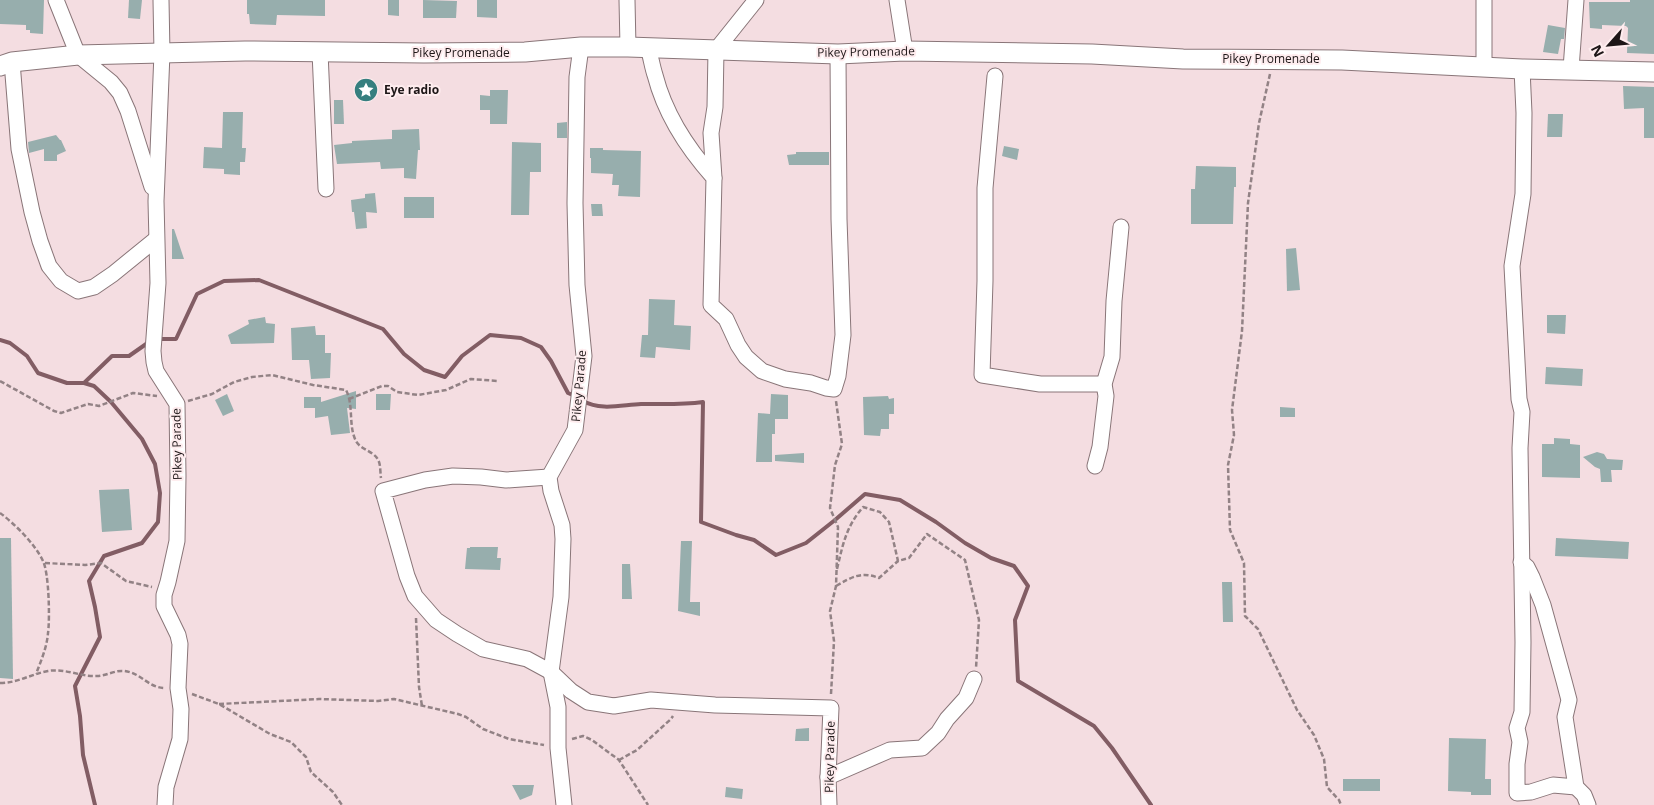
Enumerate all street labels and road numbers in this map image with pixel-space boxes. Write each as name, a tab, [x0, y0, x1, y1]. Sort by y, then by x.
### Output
street label: Pikey Promenade	[817, 42, 915, 61]
street label: Pikey Promenade	[412, 44, 510, 61]
street label: Pikey Promenade	[1222, 50, 1320, 67]
street label: Pikey Parade	[567, 349, 590, 423]
street label: Pikey Parade	[167, 408, 186, 480]
street label: Pikey Parade	[820, 721, 839, 793]

